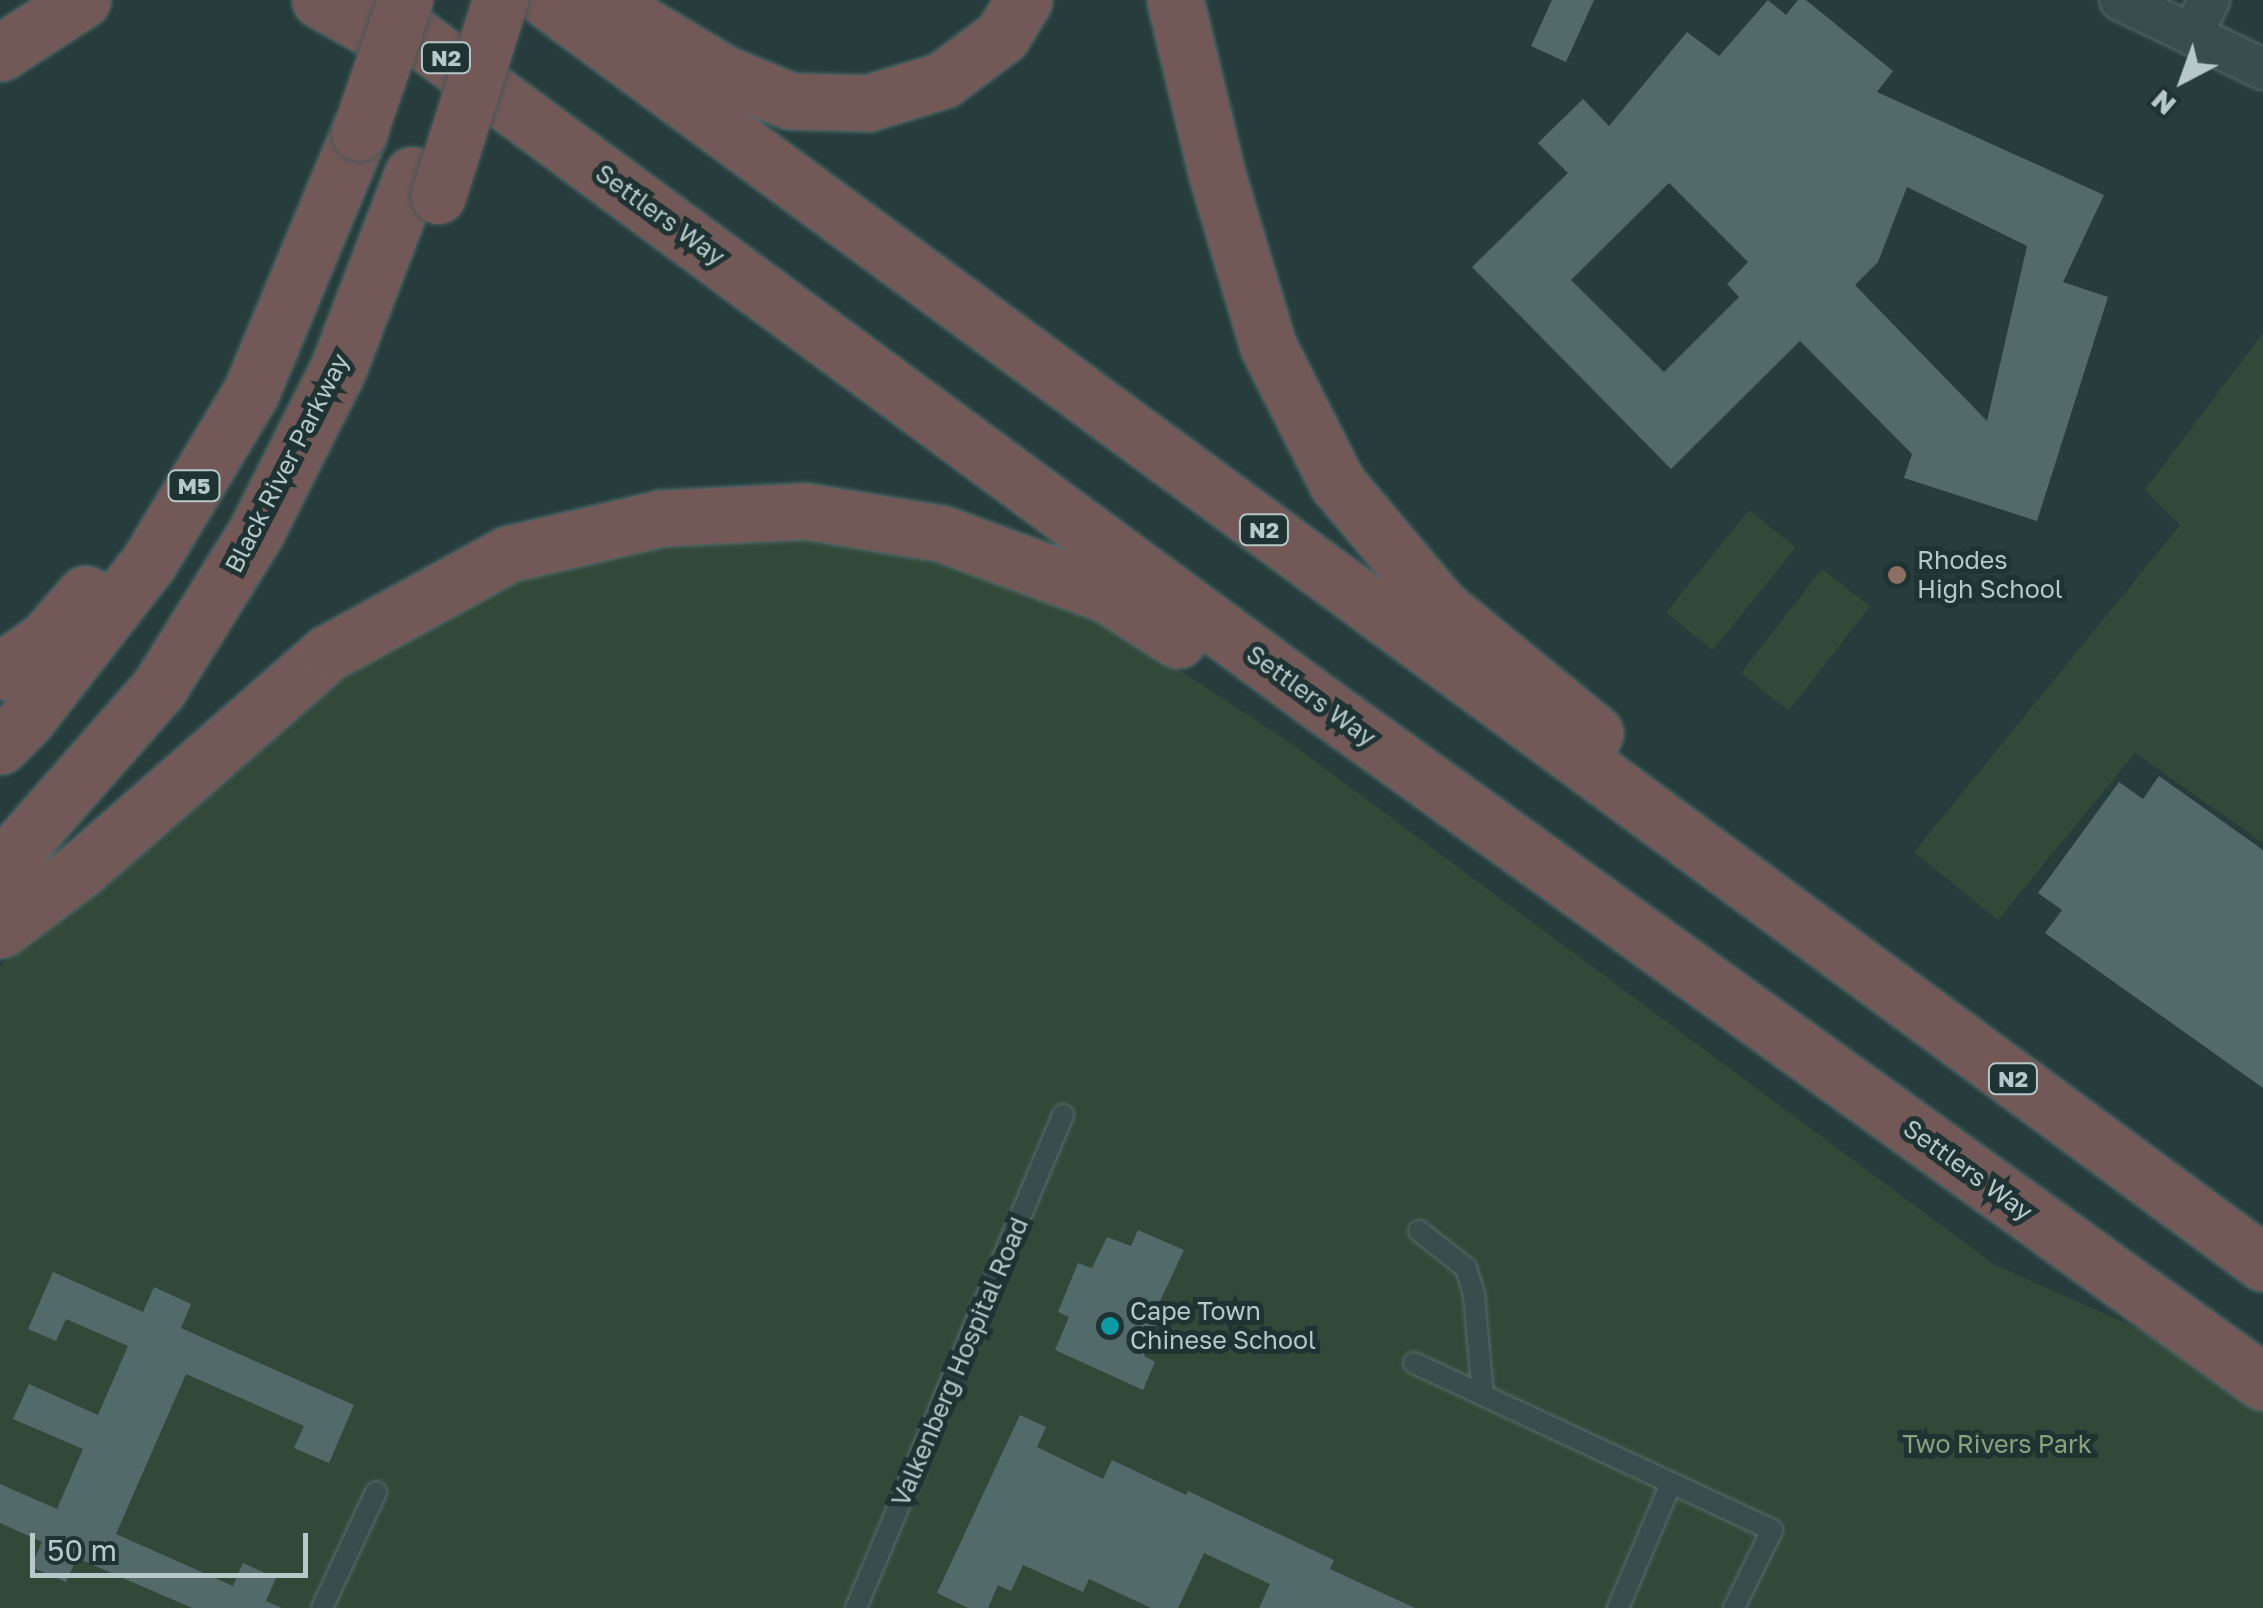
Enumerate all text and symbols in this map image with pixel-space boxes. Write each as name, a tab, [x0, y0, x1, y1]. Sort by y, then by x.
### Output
north arrow	[2133, 30, 2233, 130]
road number: N2	[418, 41, 474, 75]
text: N	[2144, 84, 2182, 122]
street label: Settlers Way	[590, 158, 730, 272]
street label: Black River Parkway	[219, 348, 355, 578]
road number: M5	[166, 469, 222, 503]
road number: N2	[1236, 513, 1292, 547]
place label: Rhodes High School	[1917, 546, 2063, 605]
marker: Rhodes High School	[1886, 564, 1908, 586]
street label: Settlers Way	[1241, 639, 1381, 753]
road number: N2	[1986, 1062, 2040, 1096]
street label: Settlers Way	[1898, 1113, 2038, 1227]
street label: Valkenberg Hospital Road	[885, 1213, 1035, 1511]
place label: Cape Town Chinese School	[1130, 1297, 1316, 1356]
marker: Cape Town Chinese School	[1099, 1315, 1121, 1337]
park label: Two Rivers Park	[1902, 1429, 2092, 1459]
scale bar	[35, 1513, 312, 1575]
text: 50 m	[47, 1532, 117, 1568]

